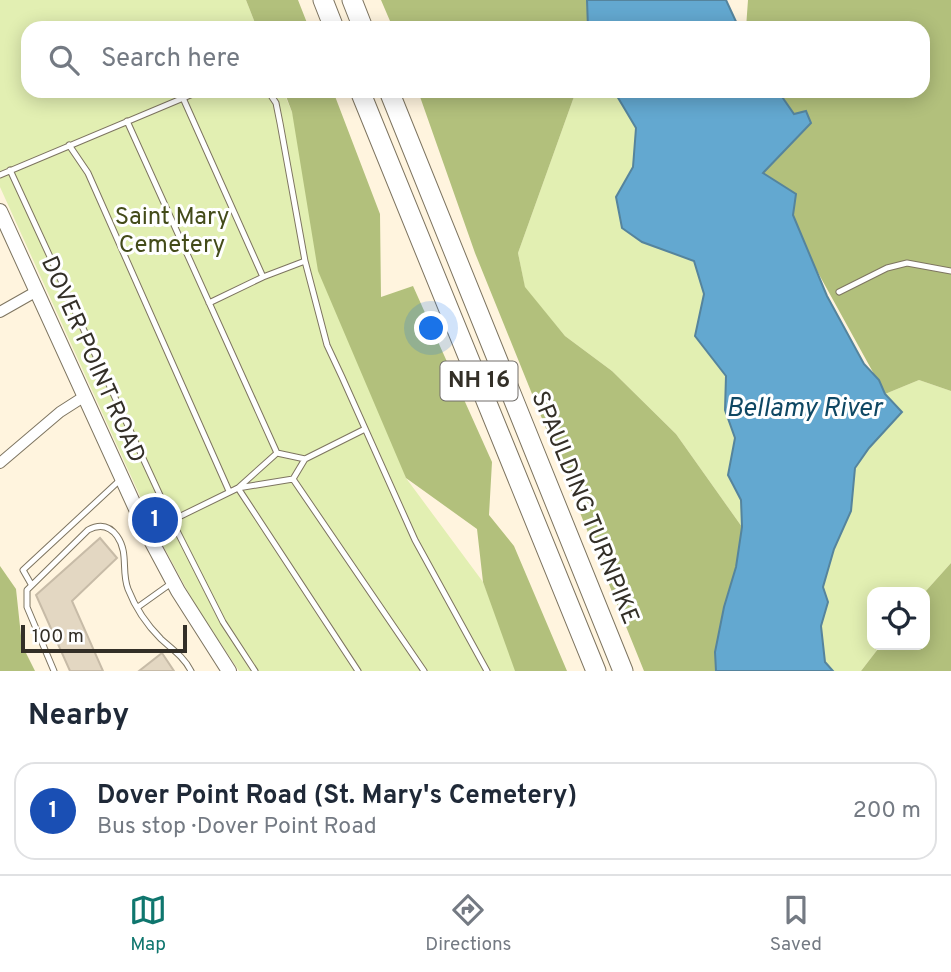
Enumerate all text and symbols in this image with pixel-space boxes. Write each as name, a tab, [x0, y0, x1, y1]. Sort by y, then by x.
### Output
search box	[21, 21, 930, 98]
icon: search	[45, 41, 83, 79]
text: Search here	[101, 43, 240, 76]
park label: Saint Mary Cemetery	[115, 203, 229, 261]
street label: DOVER POINT ROAD	[33, 252, 151, 468]
your location	[414, 311, 448, 345]
road number: NH 16	[440, 362, 518, 400]
street label: SPAULDING TURNPIKE	[523, 387, 645, 629]
water label: Bellamy River	[726, 393, 884, 426]
pin: 1	[132, 494, 178, 546]
map controls	[867, 587, 930, 650]
button: locate	[867, 587, 930, 650]
scale bar	[21, 622, 187, 654]
text: 100 m	[32, 625, 84, 649]
text: Nearby	[28, 698, 129, 735]
text: Dover Point Road (St. Mary's Cemetery)	[97, 780, 577, 813]
text: 1	[48, 797, 58, 826]
text: 200 m	[853, 797, 921, 826]
text: Bus stop · Dover Point Road	[97, 813, 377, 842]
tab: Map	[129, 891, 167, 957]
tab: Directions	[425, 891, 512, 957]
tab: Saved	[770, 891, 822, 957]

